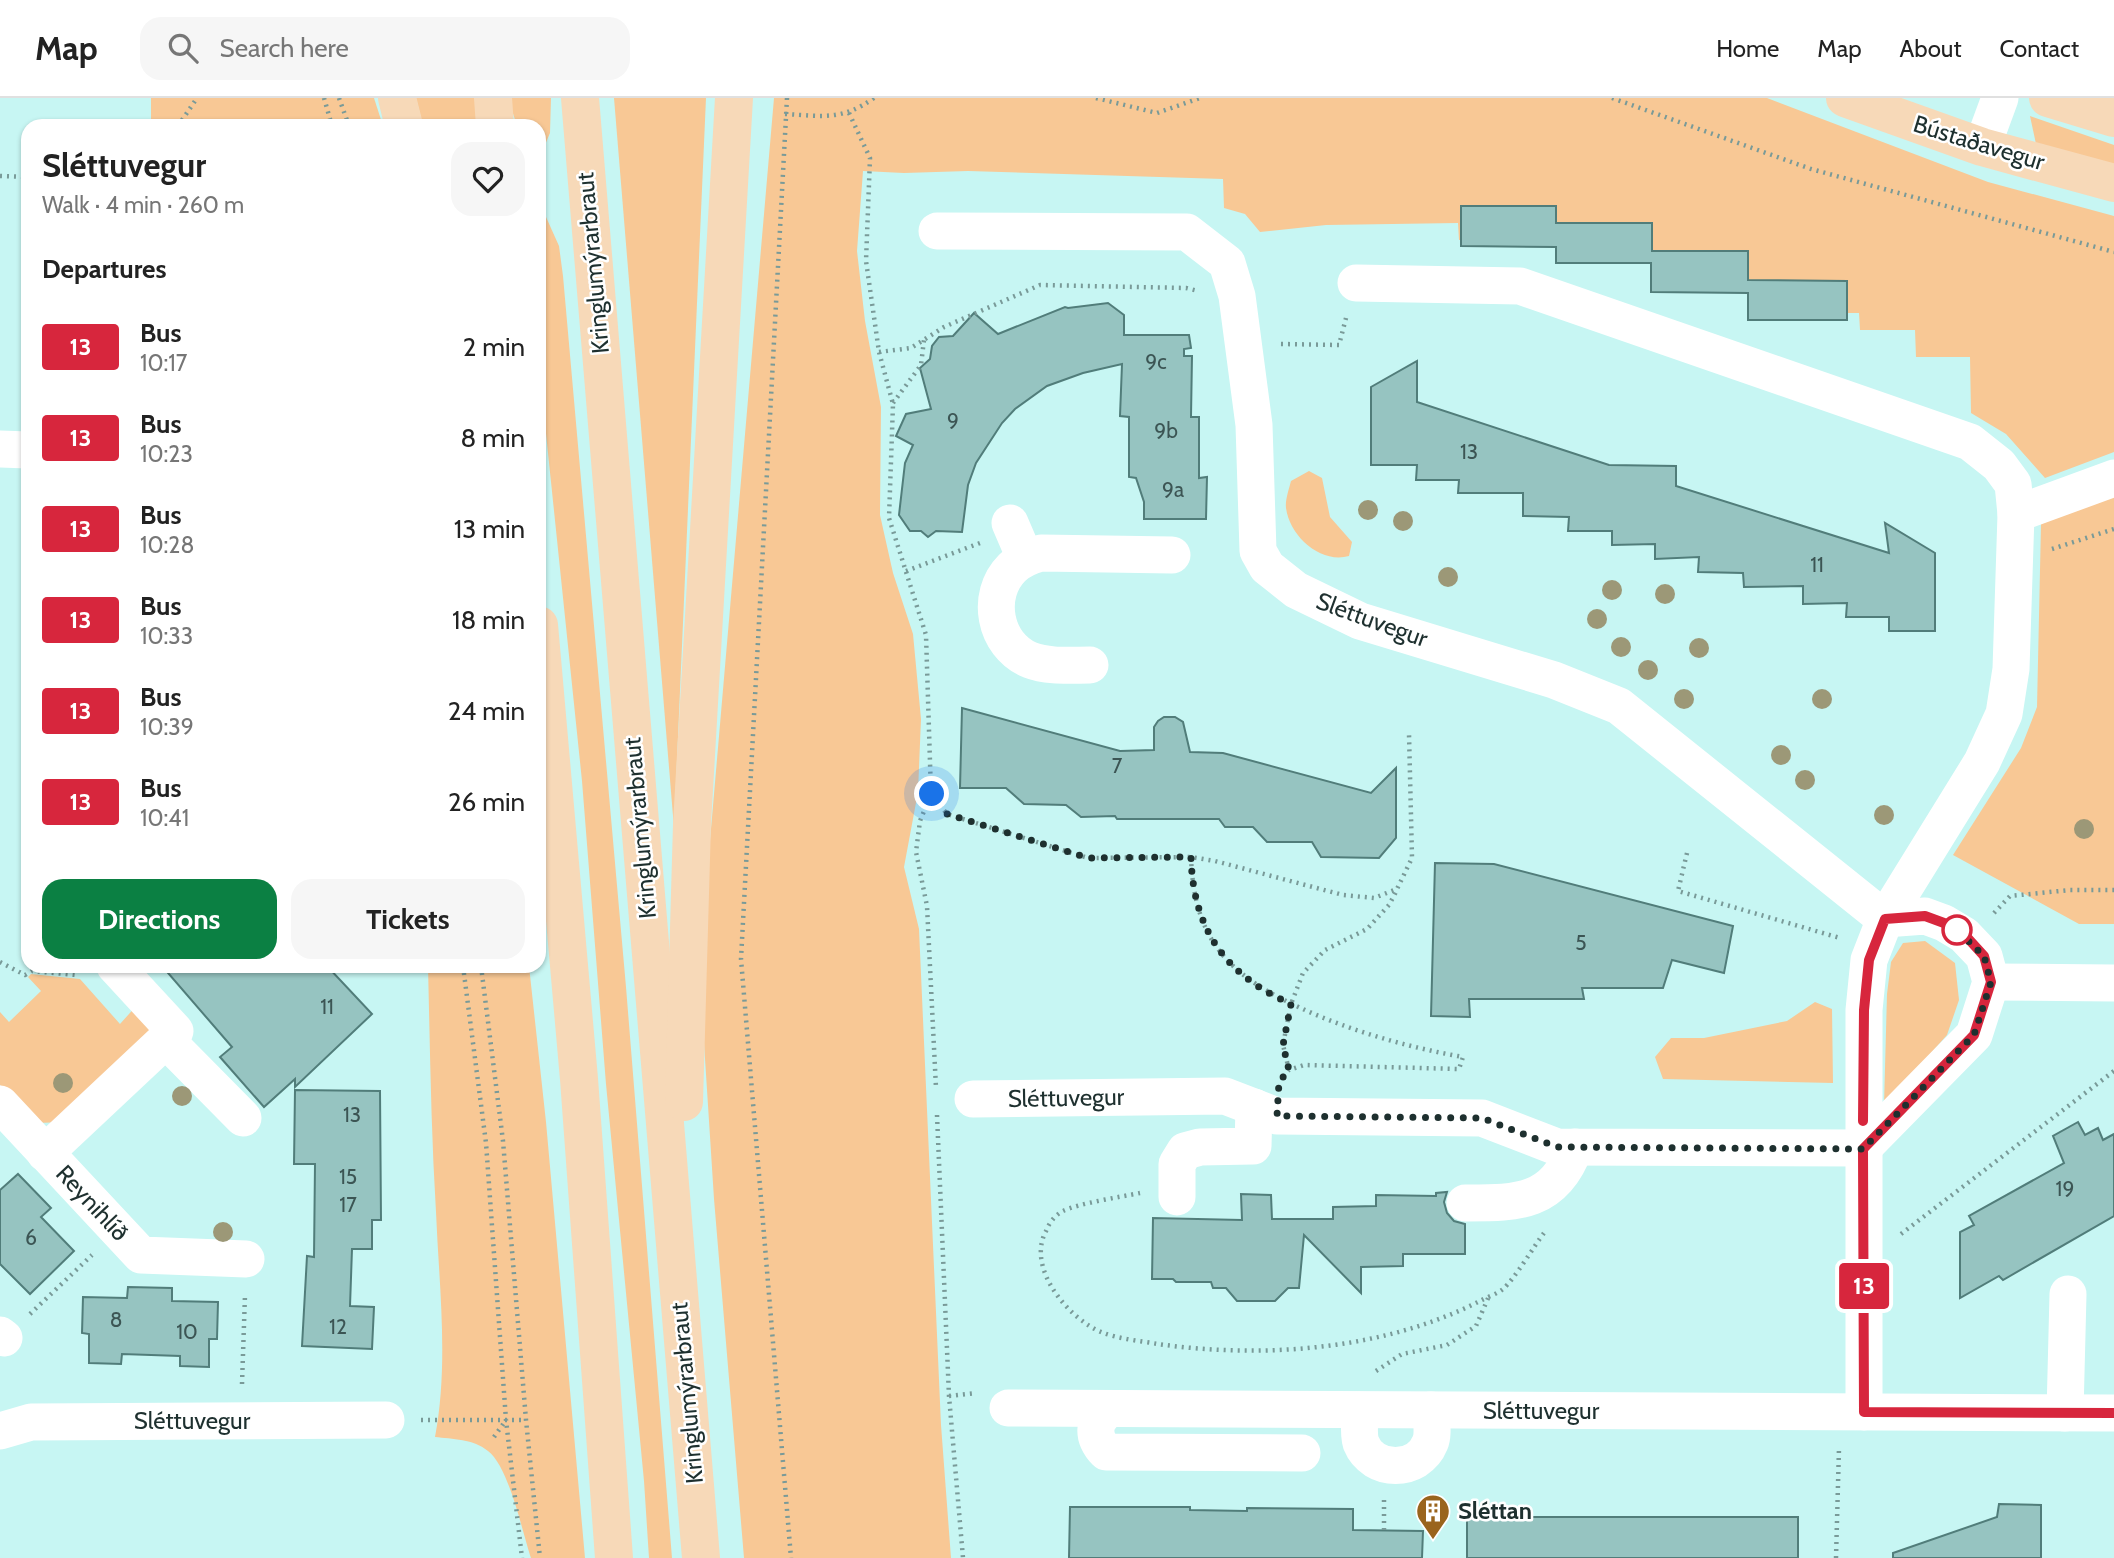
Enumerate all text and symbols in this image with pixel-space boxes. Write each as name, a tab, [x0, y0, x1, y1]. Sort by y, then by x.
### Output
search box	[140, 17, 630, 80]
text: Map	[35, 28, 98, 68]
icon: search	[164, 29, 202, 67]
text: Search here	[220, 32, 349, 64]
text: Home	[1716, 34, 1779, 63]
text: Map	[1817, 34, 1862, 63]
text: About	[1900, 34, 1962, 63]
text: Contact	[2000, 34, 2079, 63]
street label: Bústaðavegur	[1910, 109, 2049, 176]
button: heart	[451, 142, 525, 216]
text: Sléttuvegur	[42, 145, 206, 185]
street label: Kringlumýrarbraut	[570, 171, 615, 355]
text: Walk · 4 min · 260 m	[42, 191, 244, 219]
text: Departures	[42, 253, 166, 285]
text: Bus	[140, 317, 181, 349]
text: 2 min	[463, 331, 525, 363]
text: 13	[70, 332, 91, 361]
text: 10:17	[140, 349, 187, 377]
house number: 9c	[1145, 349, 1167, 374]
text: Bus	[140, 408, 181, 440]
house number: 9	[947, 408, 959, 433]
house number: 9b	[1154, 418, 1178, 443]
text: 8 min	[461, 422, 525, 454]
text: 13	[70, 423, 91, 452]
house number: 13	[1460, 439, 1478, 464]
text: 10:23	[140, 440, 193, 468]
house number: 9a	[1162, 477, 1184, 502]
text: Bus	[140, 499, 181, 531]
text: 13 min	[454, 513, 525, 545]
text: 13	[70, 514, 91, 543]
text: 10:28	[140, 531, 194, 559]
house number: 11	[1810, 552, 1824, 577]
street label: Sléttuvegur	[1312, 586, 1432, 653]
text: Bus	[140, 590, 181, 622]
text: 18 min	[452, 604, 525, 636]
text: 13	[70, 605, 91, 634]
text: 10:33	[140, 622, 193, 650]
text: Bus	[140, 681, 181, 713]
text: 24 min	[448, 695, 525, 727]
text: 13	[70, 696, 91, 725]
text: 10:39	[140, 713, 194, 741]
street label: Kringlumýrarbraut	[617, 736, 662, 920]
house number: 7	[1112, 753, 1123, 778]
text: Bus	[140, 772, 181, 804]
your location	[914, 776, 949, 811]
text: 26 min	[448, 786, 525, 818]
text: 13	[70, 787, 91, 816]
text: 10:41	[140, 804, 189, 832]
button: Directions	[42, 879, 277, 959]
button: Tickets	[291, 879, 525, 959]
unlabelled marker	[1942, 915, 1972, 945]
house number: 5	[1575, 930, 1587, 955]
house number: 11	[320, 994, 334, 1019]
street label: Sléttuvegur	[1008, 1082, 1125, 1113]
house number: 13	[343, 1102, 361, 1127]
street label: Reynihlíð	[50, 1159, 135, 1247]
house number: 15	[339, 1164, 357, 1189]
house number: 19	[2056, 1176, 2074, 1201]
house number: 17	[339, 1192, 357, 1217]
house number: 6	[25, 1225, 37, 1250]
line badge: 13	[1832, 1263, 1896, 1309]
text: 13	[1853, 1271, 1875, 1300]
street label: Kringlumýrarbraut	[664, 1301, 709, 1485]
house number: 8	[110, 1307, 122, 1332]
house number: 12	[329, 1314, 347, 1339]
house number: 10	[176, 1319, 198, 1344]
street label: Sléttuvegur	[1483, 1396, 1600, 1425]
street label: Sléttuvegur	[134, 1406, 251, 1435]
building icon: Sléttan	[1414, 1492, 1452, 1541]
place label: Sléttan	[1458, 1496, 1532, 1525]

